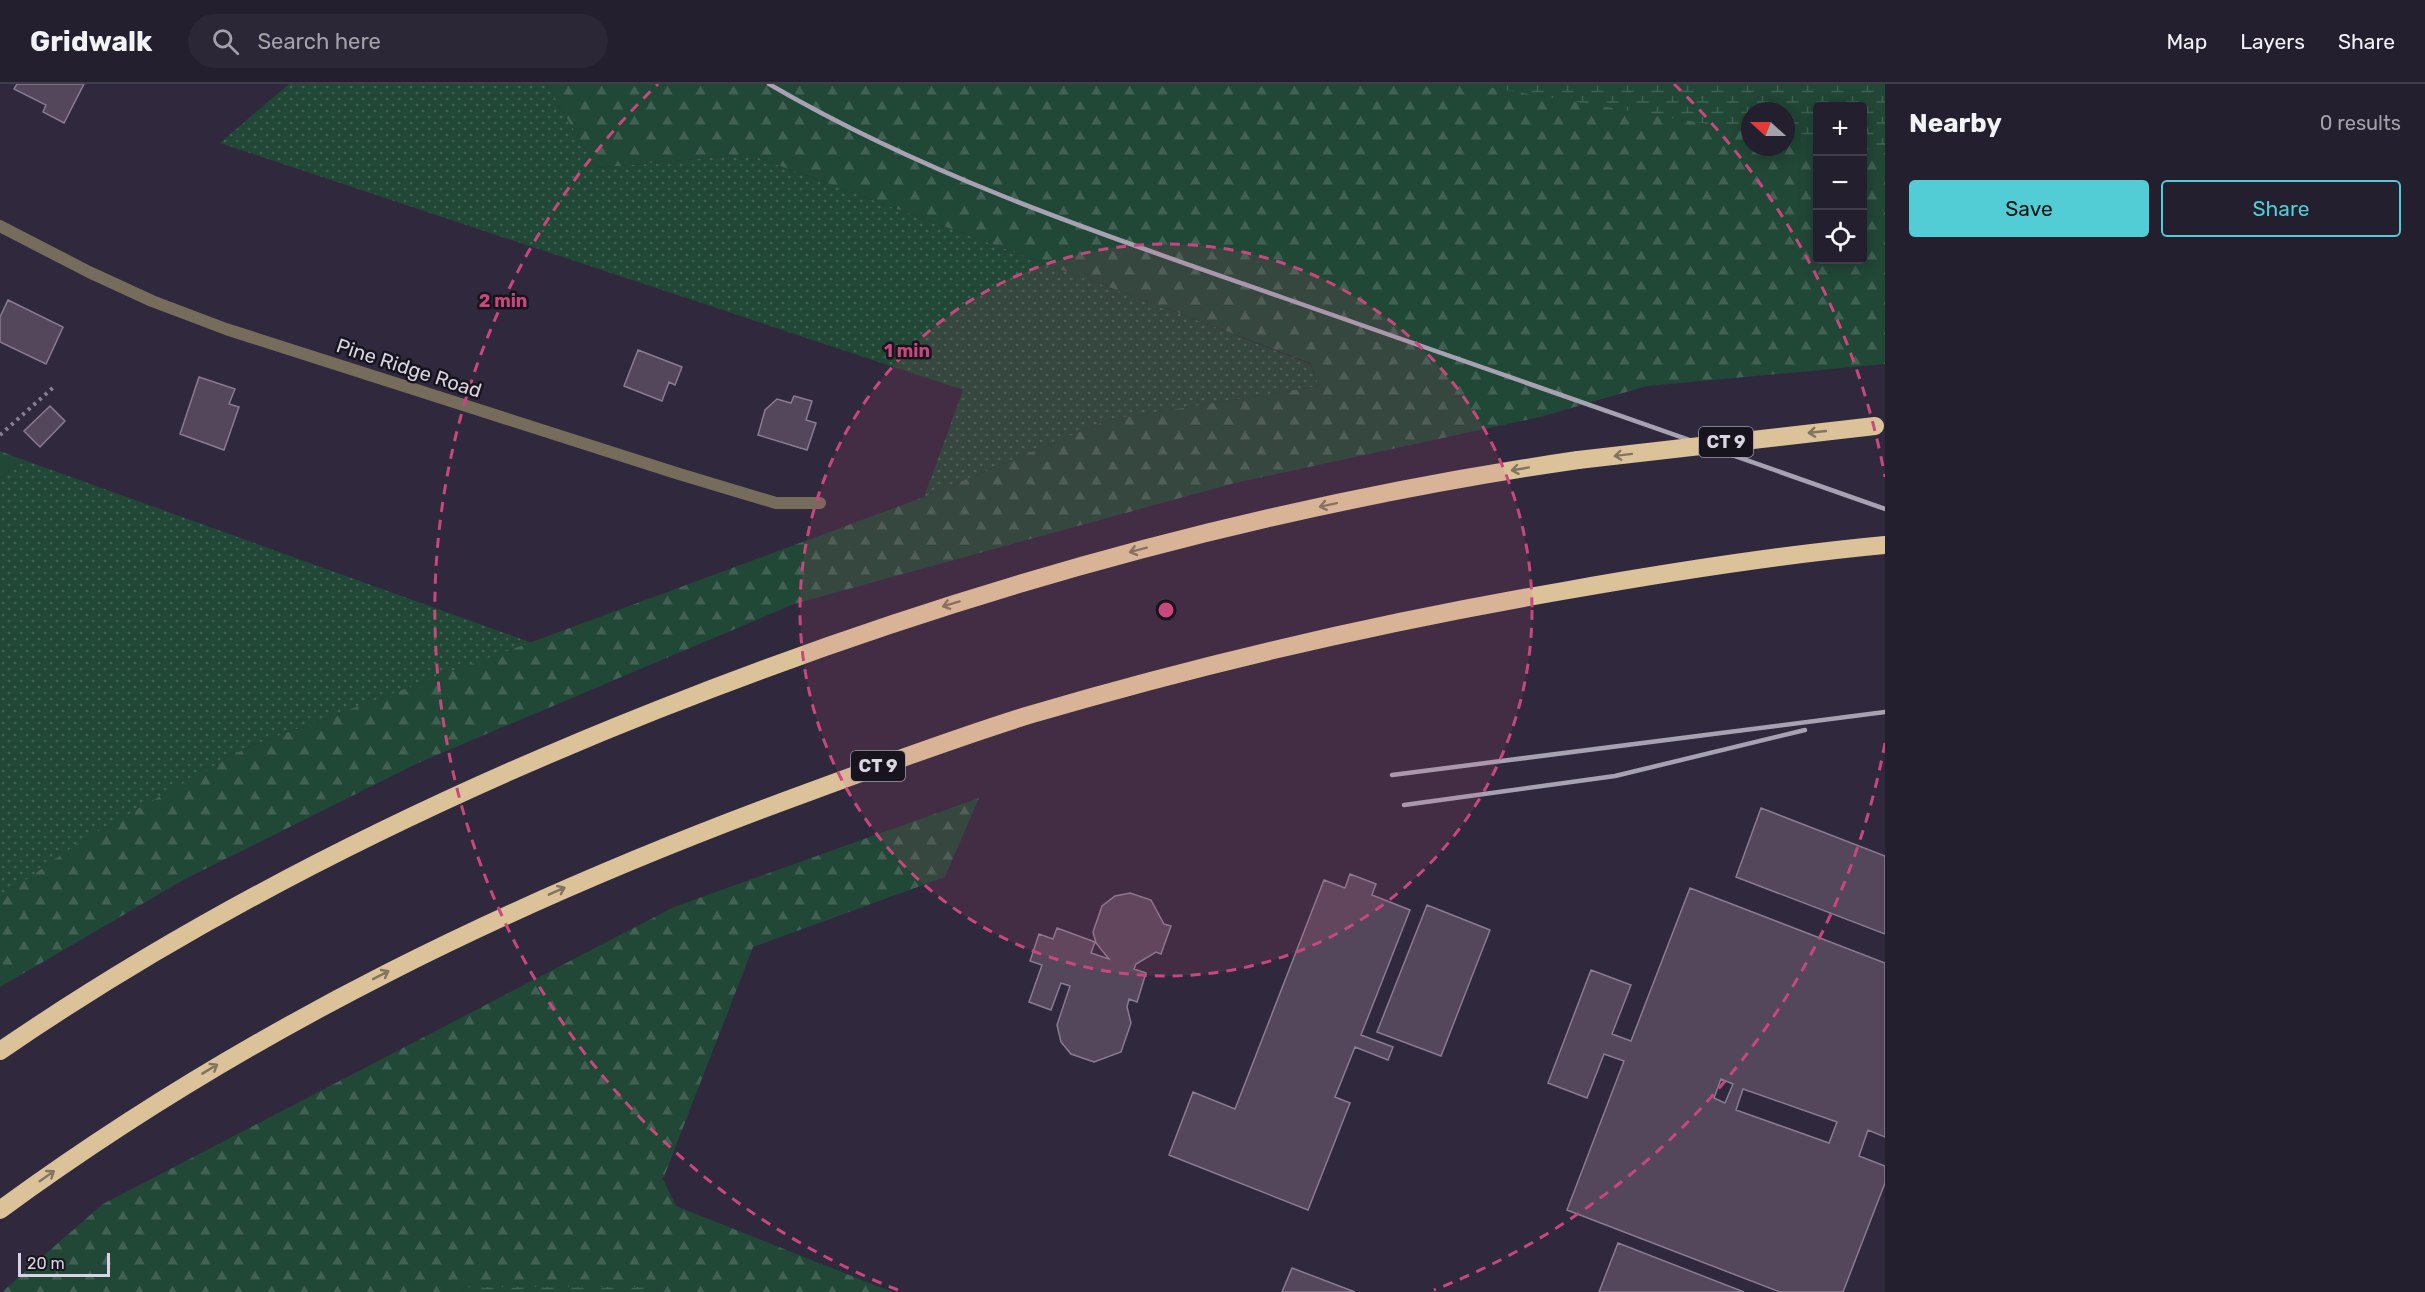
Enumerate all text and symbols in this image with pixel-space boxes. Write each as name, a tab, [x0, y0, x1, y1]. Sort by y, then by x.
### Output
search box	[188, 14, 608, 68]
text: Gridwalk	[30, 25, 152, 58]
icon: search	[209, 25, 242, 58]
text: Search here	[257, 28, 381, 55]
text: Map	[2166, 29, 2207, 54]
text: Layers	[2240, 29, 2305, 54]
text: Share	[2338, 29, 2395, 54]
north arrow	[1741, 102, 1795, 156]
map controls	[1813, 102, 1867, 264]
button: +	[1813, 102, 1867, 156]
text: Nearby	[1909, 108, 2002, 139]
text: 0 results	[2320, 111, 2401, 135]
button: −	[1813, 156, 1867, 210]
button: Save	[1909, 180, 2149, 237]
button: Share	[2161, 180, 2401, 237]
button: locate	[1813, 210, 1867, 264]
text: 2 min	[479, 290, 527, 312]
street label: Pine Ridge Road	[333, 333, 485, 403]
text: 1 min	[884, 340, 930, 362]
road number: CT 9	[1699, 427, 1753, 457]
one-way arrow	[1807, 427, 1827, 438]
one-way arrow	[1614, 449, 1634, 460]
one-way arrow	[1510, 464, 1530, 475]
one-way arrow	[1319, 500, 1338, 511]
one-way arrow	[1129, 545, 1148, 556]
one-way arrow	[942, 599, 961, 610]
centre of rings	[1156, 600, 1176, 620]
road number: CT 9	[851, 751, 905, 781]
one-way arrow	[548, 885, 566, 896]
one-way arrow	[372, 969, 390, 980]
one-way arrow	[201, 1063, 218, 1075]
one-way arrow	[39, 1170, 55, 1182]
scale bar	[18, 1250, 110, 1278]
text: 20 m	[27, 1254, 65, 1273]

